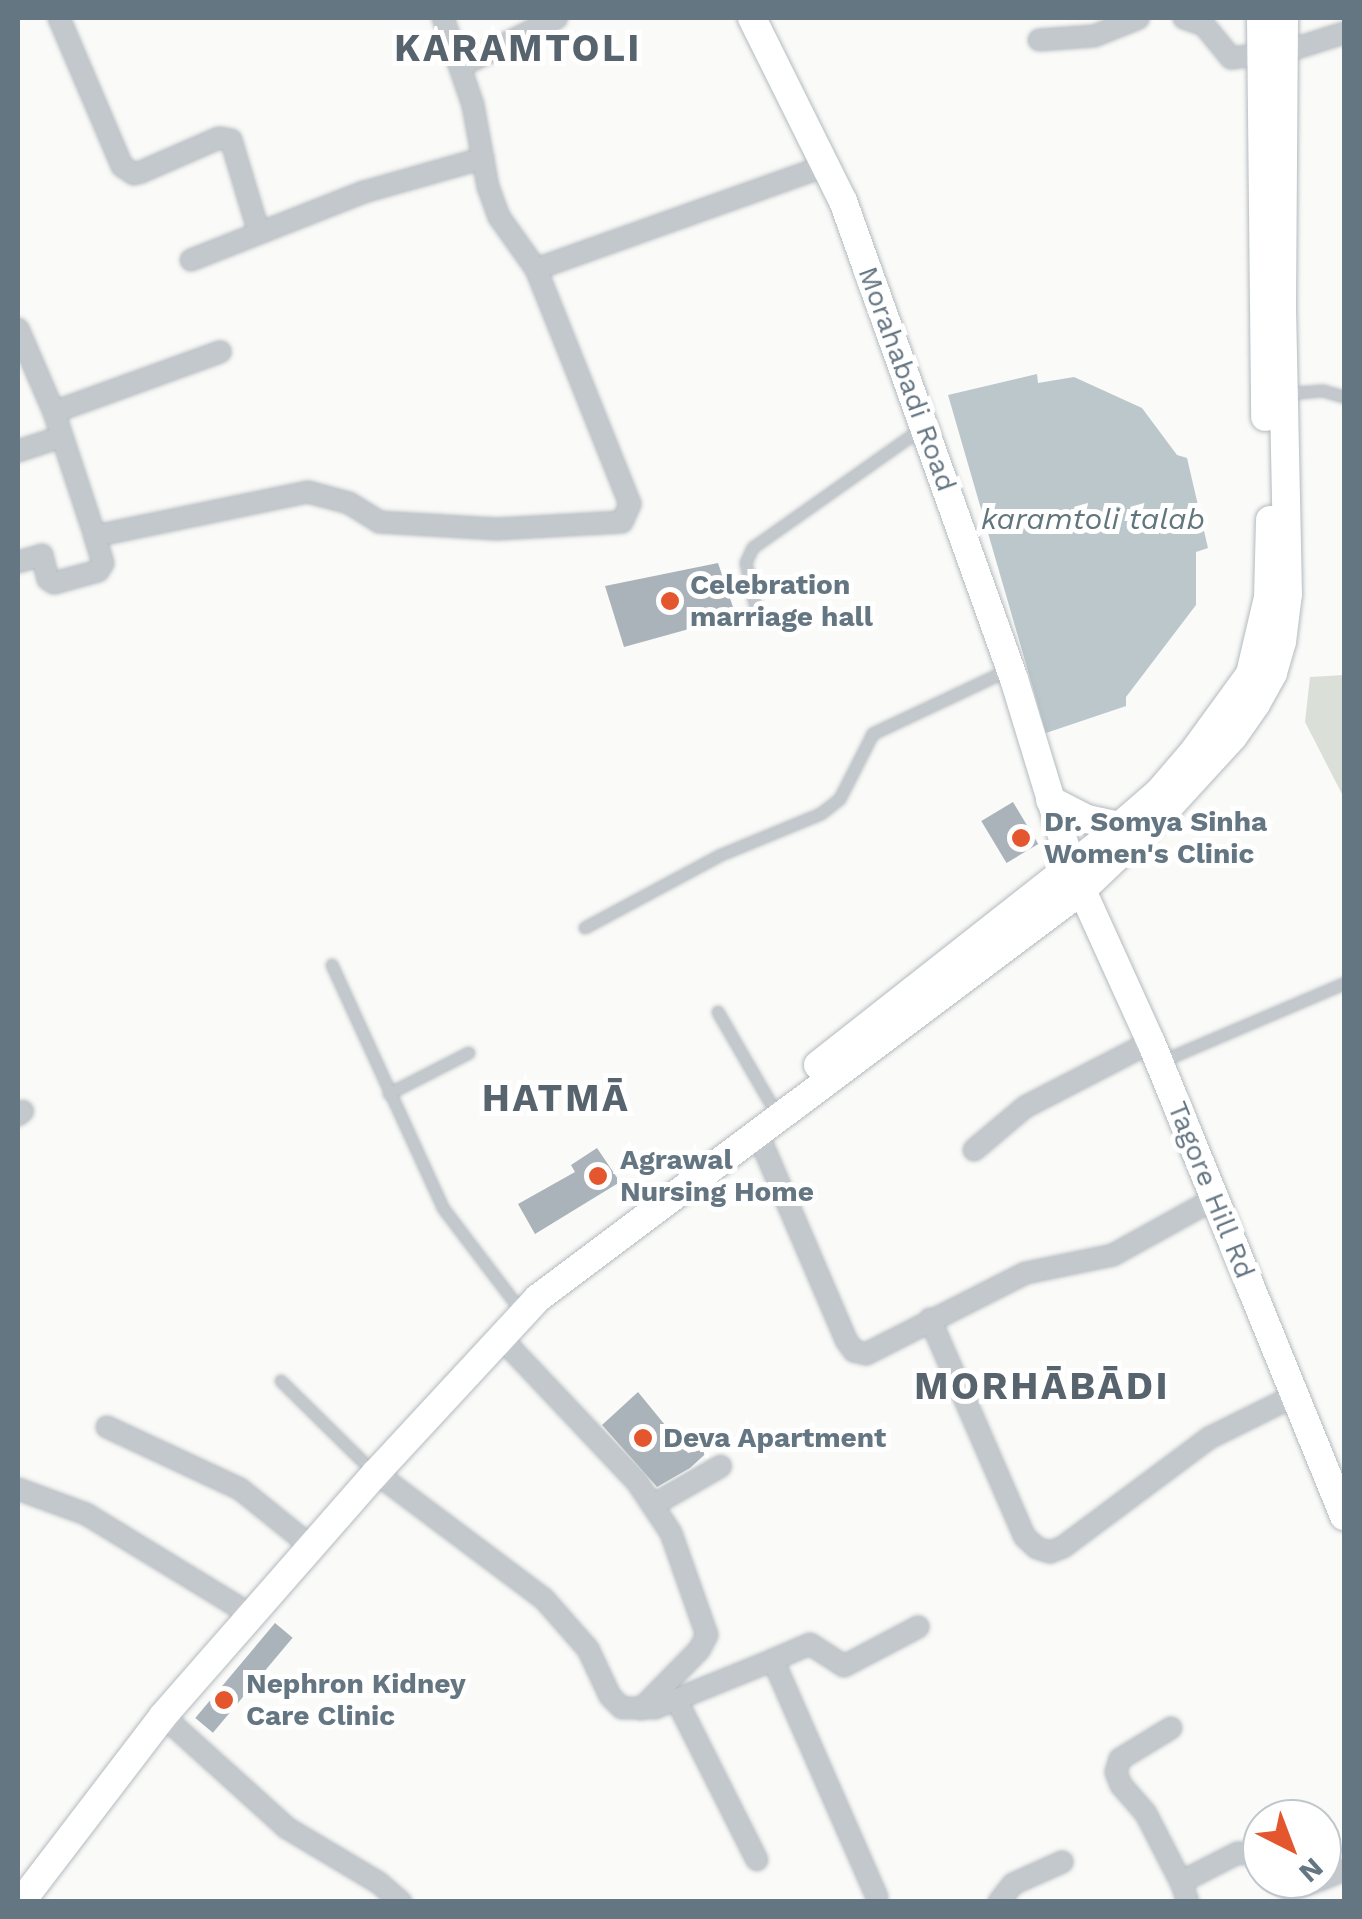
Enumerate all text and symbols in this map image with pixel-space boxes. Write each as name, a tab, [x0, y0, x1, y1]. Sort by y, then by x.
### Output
district label: KARAMTOLI	[394, 26, 642, 72]
street label: Morahabadi Road	[851, 262, 963, 496]
water label: karamtoli talab	[981, 501, 1205, 537]
place label: Celebration marriage hall	[690, 568, 873, 634]
marker: Celebration marriage hall	[659, 590, 681, 612]
place label: Dr. Somya Sinha Women's Clinic	[1044, 805, 1267, 871]
marker: Dr. Somya Sinha Women's Clinic	[1008, 825, 1034, 851]
district label: HATMĀ	[482, 1076, 630, 1122]
street label: Tagore Hill Rd	[1160, 1096, 1262, 1284]
place label: Agrawal Nursing Home	[620, 1143, 814, 1209]
marker: Agrawal Nursing Home	[585, 1163, 611, 1189]
district label: MORHĀBĀDI	[914, 1364, 1170, 1410]
place label: Deva Apartment	[663, 1421, 887, 1455]
marker: Deva Apartment	[632, 1427, 654, 1449]
place label: Nephron Kidney Care Clinic	[246, 1667, 466, 1733]
marker: Nephron Kidney Care Clinic	[211, 1687, 237, 1713]
north arrow	[1242, 1799, 1342, 1899]
text: N	[1292, 1851, 1330, 1889]

